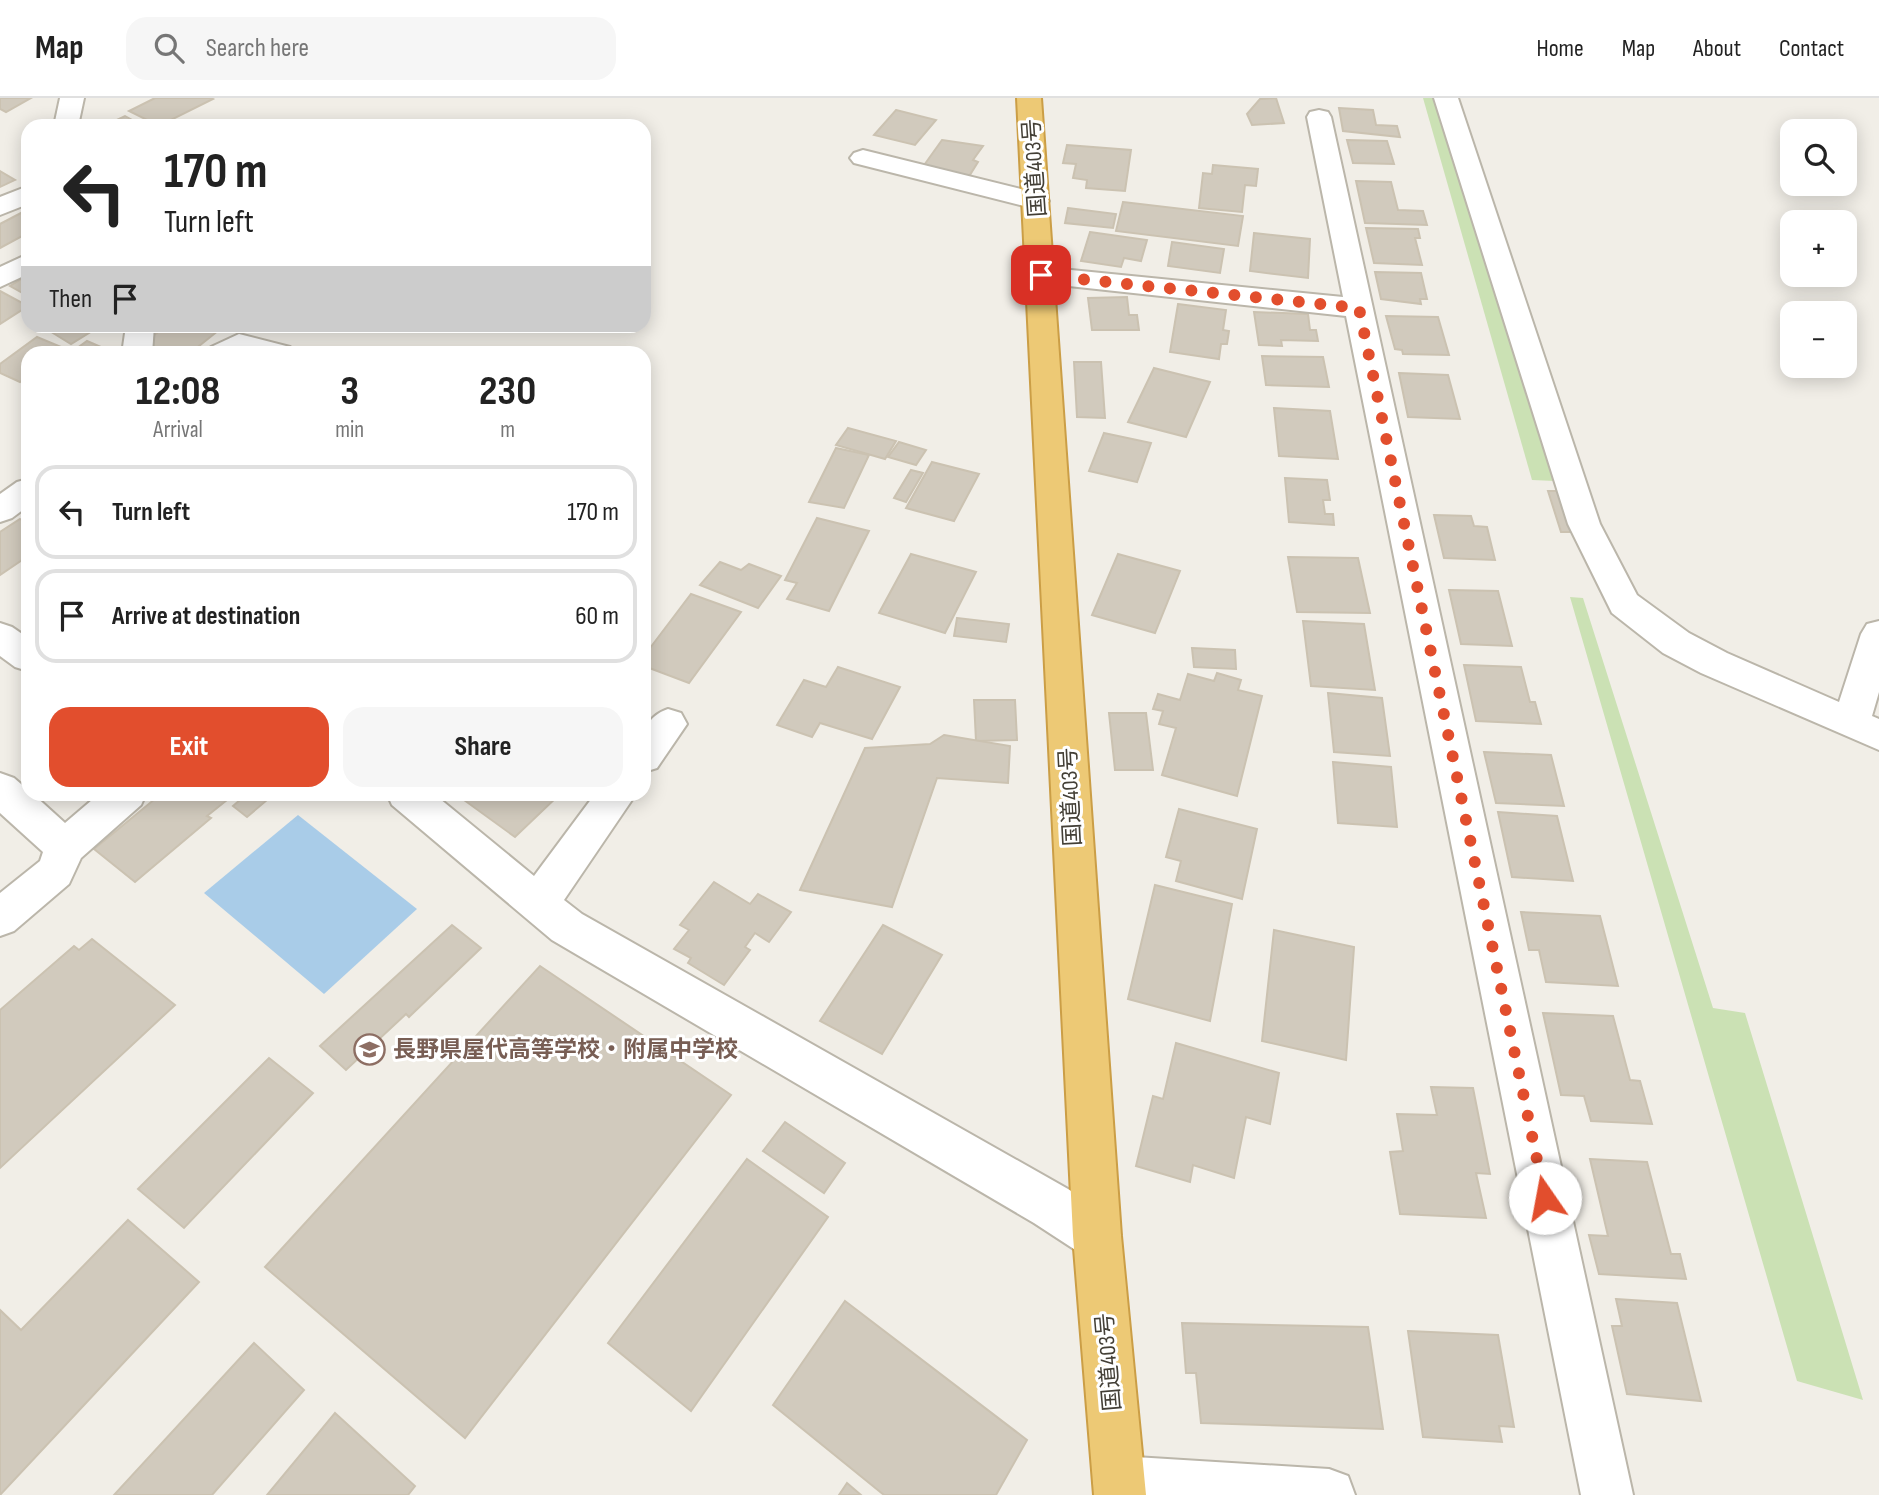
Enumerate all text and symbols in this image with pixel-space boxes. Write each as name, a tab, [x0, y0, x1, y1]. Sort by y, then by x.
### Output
search box	[126, 17, 616, 80]
text: Map	[35, 28, 84, 68]
icon: search	[150, 29, 188, 67]
text: Search here	[206, 33, 309, 64]
text: Home	[1536, 34, 1584, 63]
text: Map	[1622, 34, 1655, 63]
text: About	[1693, 34, 1741, 63]
text: Contact	[1779, 34, 1844, 63]
street label: 国道403号	[1018, 118, 1052, 218]
map controls	[1780, 119, 1857, 378]
button: search	[1780, 119, 1857, 196]
text: 170 m	[164, 143, 268, 202]
icon: left	[49, 147, 140, 238]
text: Turn left	[164, 203, 254, 242]
button: +	[1780, 210, 1857, 287]
pin	[1011, 245, 1071, 305]
icon: arrive	[1022, 256, 1060, 294]
icon: arrive	[106, 280, 144, 318]
text: Then	[49, 284, 92, 315]
button: −	[1780, 301, 1857, 378]
text: 12:08	[136, 366, 220, 417]
text: 3	[340, 366, 359, 417]
text: 230	[479, 366, 536, 417]
text: Arrival	[153, 416, 203, 444]
text: min	[335, 416, 364, 444]
text: m	[500, 416, 515, 444]
icon: left	[53, 493, 91, 531]
text: Turn left	[112, 497, 190, 528]
text: 170 m	[567, 497, 619, 528]
icon: arrive	[53, 597, 91, 635]
text: Arrive at destination	[112, 601, 300, 632]
text: 60 m	[575, 601, 619, 632]
button: Exit	[49, 707, 329, 787]
button: Share	[343, 707, 623, 787]
street label: 国道403号	[1054, 747, 1088, 847]
school or university icon: 長野県屋代高等学校・附属中学校	[353, 1032, 387, 1066]
place label: 長野県屋代高等学校・附属中学校	[393, 1036, 738, 1064]
position arrow	[1508, 1161, 1582, 1235]
street label: 国道403号	[1091, 1312, 1127, 1412]

